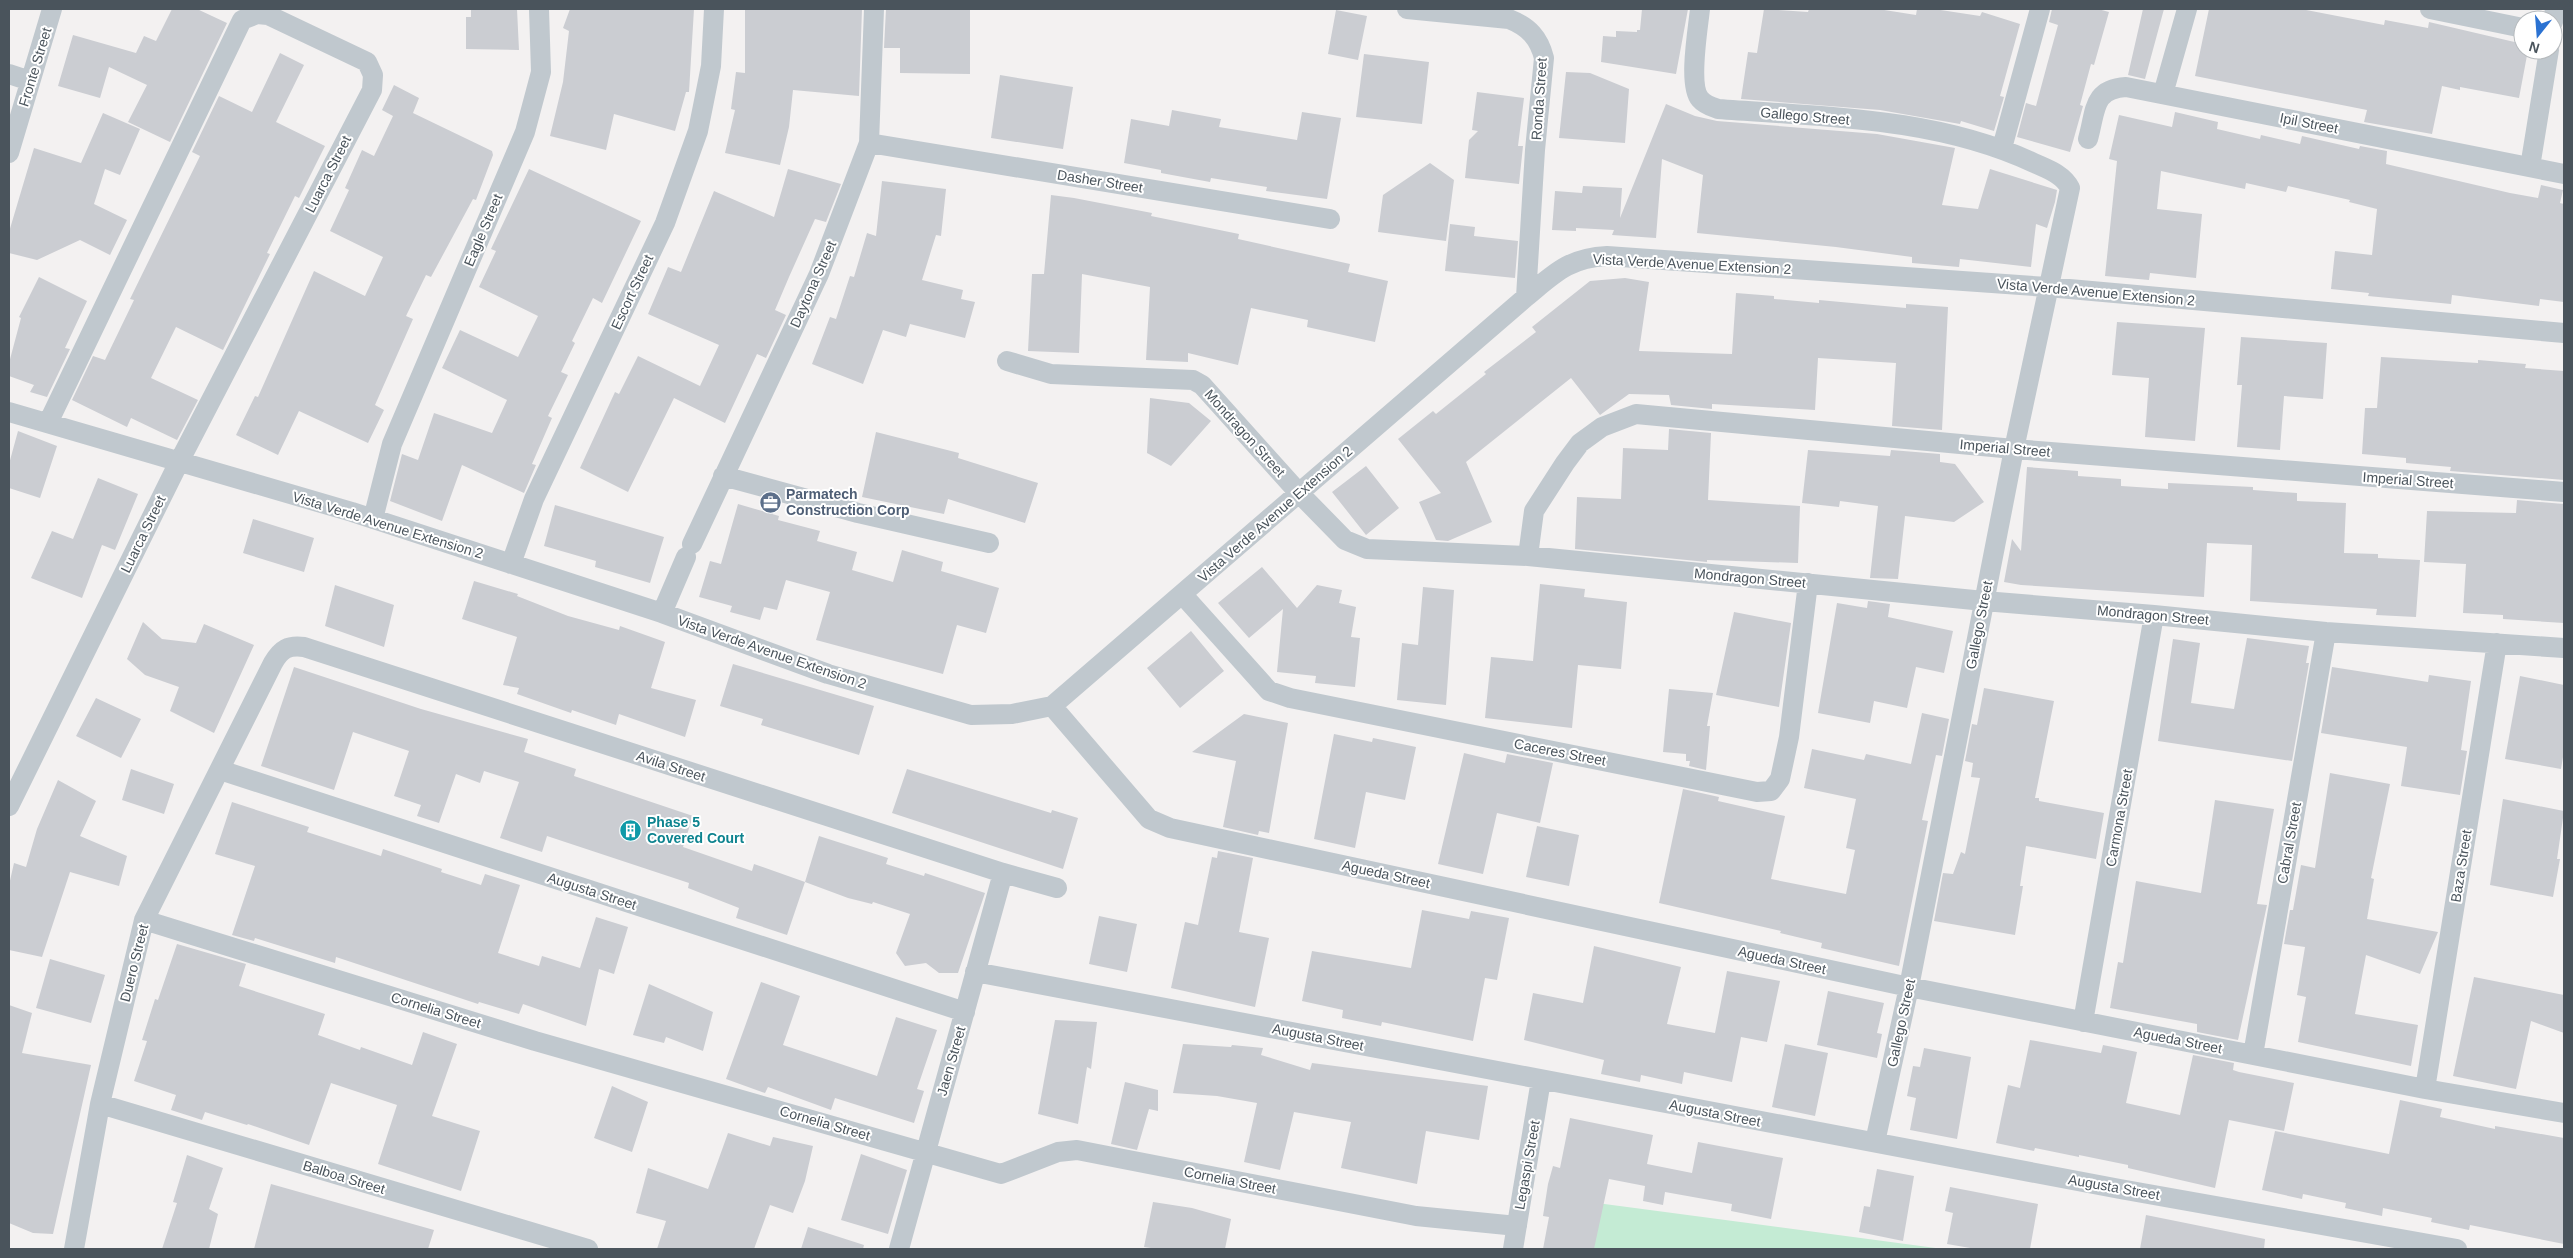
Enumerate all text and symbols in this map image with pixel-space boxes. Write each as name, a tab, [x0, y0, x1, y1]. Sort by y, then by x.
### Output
north arrow	[2513, 10, 2563, 60]
street label: Fronte Street	[15, 25, 55, 108]
text: N	[2527, 38, 2541, 57]
street label: Ronda Street	[1528, 57, 1550, 141]
street label: Gallego Street	[1760, 104, 1850, 128]
street label: Ipil Street	[2278, 110, 2340, 137]
street label: Luarca Street	[302, 133, 354, 215]
street label: Dasher Street	[1056, 166, 1144, 196]
street label: Eagle Street	[461, 191, 505, 269]
street label: Daytona Street	[787, 238, 839, 330]
street label: Vista Verde Avenue Extension 2	[1592, 251, 1792, 277]
street label: Escort Street	[608, 252, 656, 332]
street label: Vista Verde Avenue Extension 2	[1996, 275, 2196, 309]
street label: Mondragon Street	[1202, 386, 1289, 480]
street label: Imperial Street	[1959, 436, 2051, 460]
street label: Vista Verde Avenue Extension 2	[1195, 443, 1355, 585]
street label: Imperial Street	[2362, 469, 2454, 491]
place label: Parmatech Construction Corp	[786, 486, 910, 518]
street label: Vista Verde Avenue Extension 2	[291, 488, 486, 562]
office icon: Parmatech Construction Corp	[758, 490, 782, 514]
street label: Luarca Street	[117, 493, 169, 575]
street label: Mondragon Street	[1693, 565, 1807, 591]
street label: Gallego Street	[1963, 579, 1995, 670]
street label: Mondragon Street	[2096, 602, 2210, 628]
street label: Vista Verde Avenue Extension 2	[675, 612, 869, 692]
street label: Caceres Street	[1513, 735, 1607, 769]
street label: Avila Street	[635, 747, 707, 785]
street label: Carmona Street	[2103, 768, 2135, 868]
street label: Cabral Street	[2274, 801, 2304, 885]
place label: Phase 5 Covered Court	[647, 814, 745, 846]
building icon: Phase 5 Covered Court	[619, 818, 643, 842]
street label: Baza Street	[2447, 829, 2475, 903]
street label: Agueda Street	[1341, 857, 1432, 891]
street label: Augusta Street	[545, 869, 639, 913]
street label: Duero Street	[117, 922, 151, 1003]
street label: Agueda Street	[1737, 943, 1828, 977]
street label: Gallego Street	[1884, 977, 1918, 1068]
street label: Cornelia Street	[389, 989, 483, 1031]
street label: Augusta Street	[1271, 1020, 1365, 1054]
street label: Jaen Street	[933, 1024, 969, 1098]
street label: Agueda Street	[2133, 1024, 2224, 1056]
street label: Augusta Street	[1668, 1096, 1762, 1130]
street label: Cornelia Street	[778, 1102, 872, 1144]
street label: Legaspi Street	[1511, 1119, 1543, 1211]
street label: Balboa Street	[301, 1157, 387, 1197]
street label: Cornelia Street	[1183, 1163, 1277, 1197]
street label: Augusta Street	[2067, 1171, 2161, 1203]

